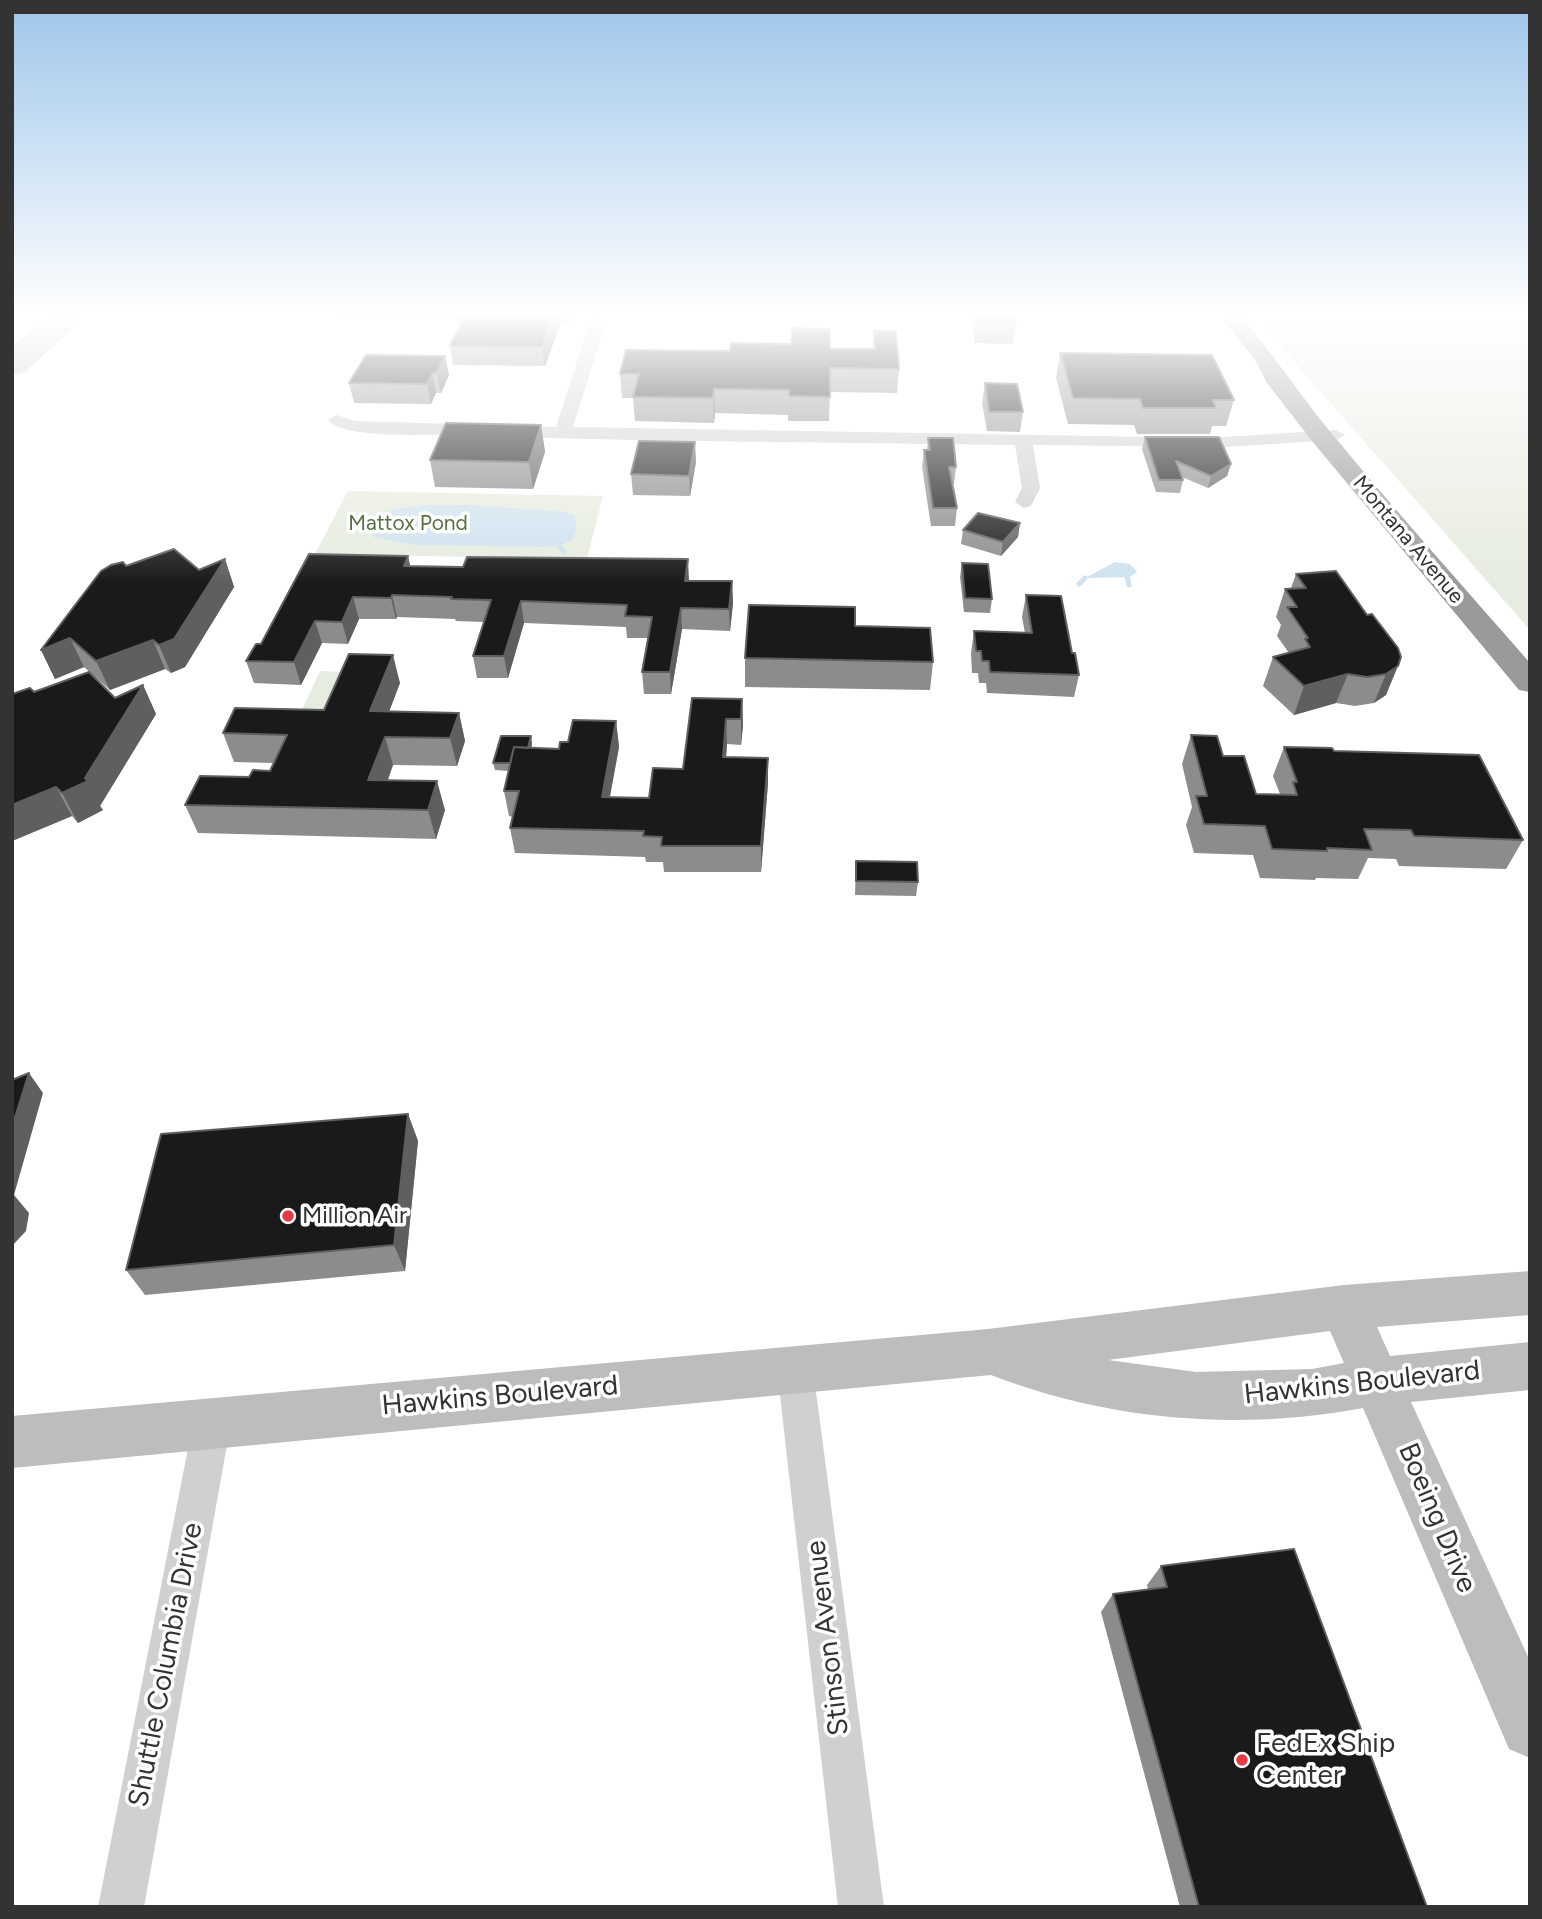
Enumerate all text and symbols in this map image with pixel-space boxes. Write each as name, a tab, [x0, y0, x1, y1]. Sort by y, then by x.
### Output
street label: Montana Avenue	[1347, 471, 1469, 609]
park label: Mattox Pond	[348, 511, 468, 537]
place label: Million Air	[302, 1202, 407, 1230]
marker: Million Air	[280, 1208, 296, 1224]
street label: Hawkins Boulevard	[1242, 1354, 1482, 1412]
street label: Hawkins Boulevard	[380, 1369, 620, 1423]
street label: Boeing Drive	[1391, 1438, 1483, 1598]
street label: Shuttle Columbia Drive	[122, 1520, 210, 1810]
street label: Stinson Avenue	[799, 1538, 857, 1738]
place label: FedEx Ship Center	[1256, 1727, 1395, 1793]
marker: FedEx Ship Center	[1234, 1752, 1250, 1768]

